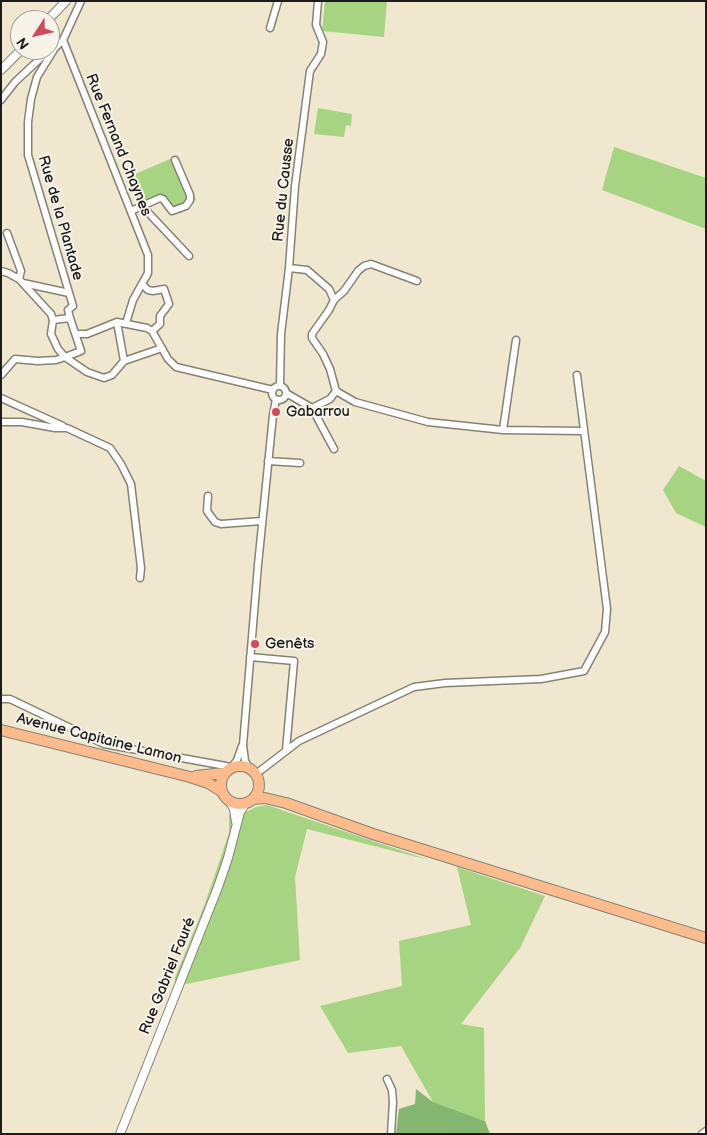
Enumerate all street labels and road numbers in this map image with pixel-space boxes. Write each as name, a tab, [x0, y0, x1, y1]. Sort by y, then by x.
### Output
street label: Rue Fernand Chaynes	[81, 71, 155, 219]
street label: Rue du Causse	[270, 137, 298, 243]
street label: Rue de la Plantade	[34, 153, 86, 283]
street label: Avenue Capitaine Lamon	[15, 710, 183, 768]
street label: Rue Gabriel Fauré	[136, 915, 200, 1037]

